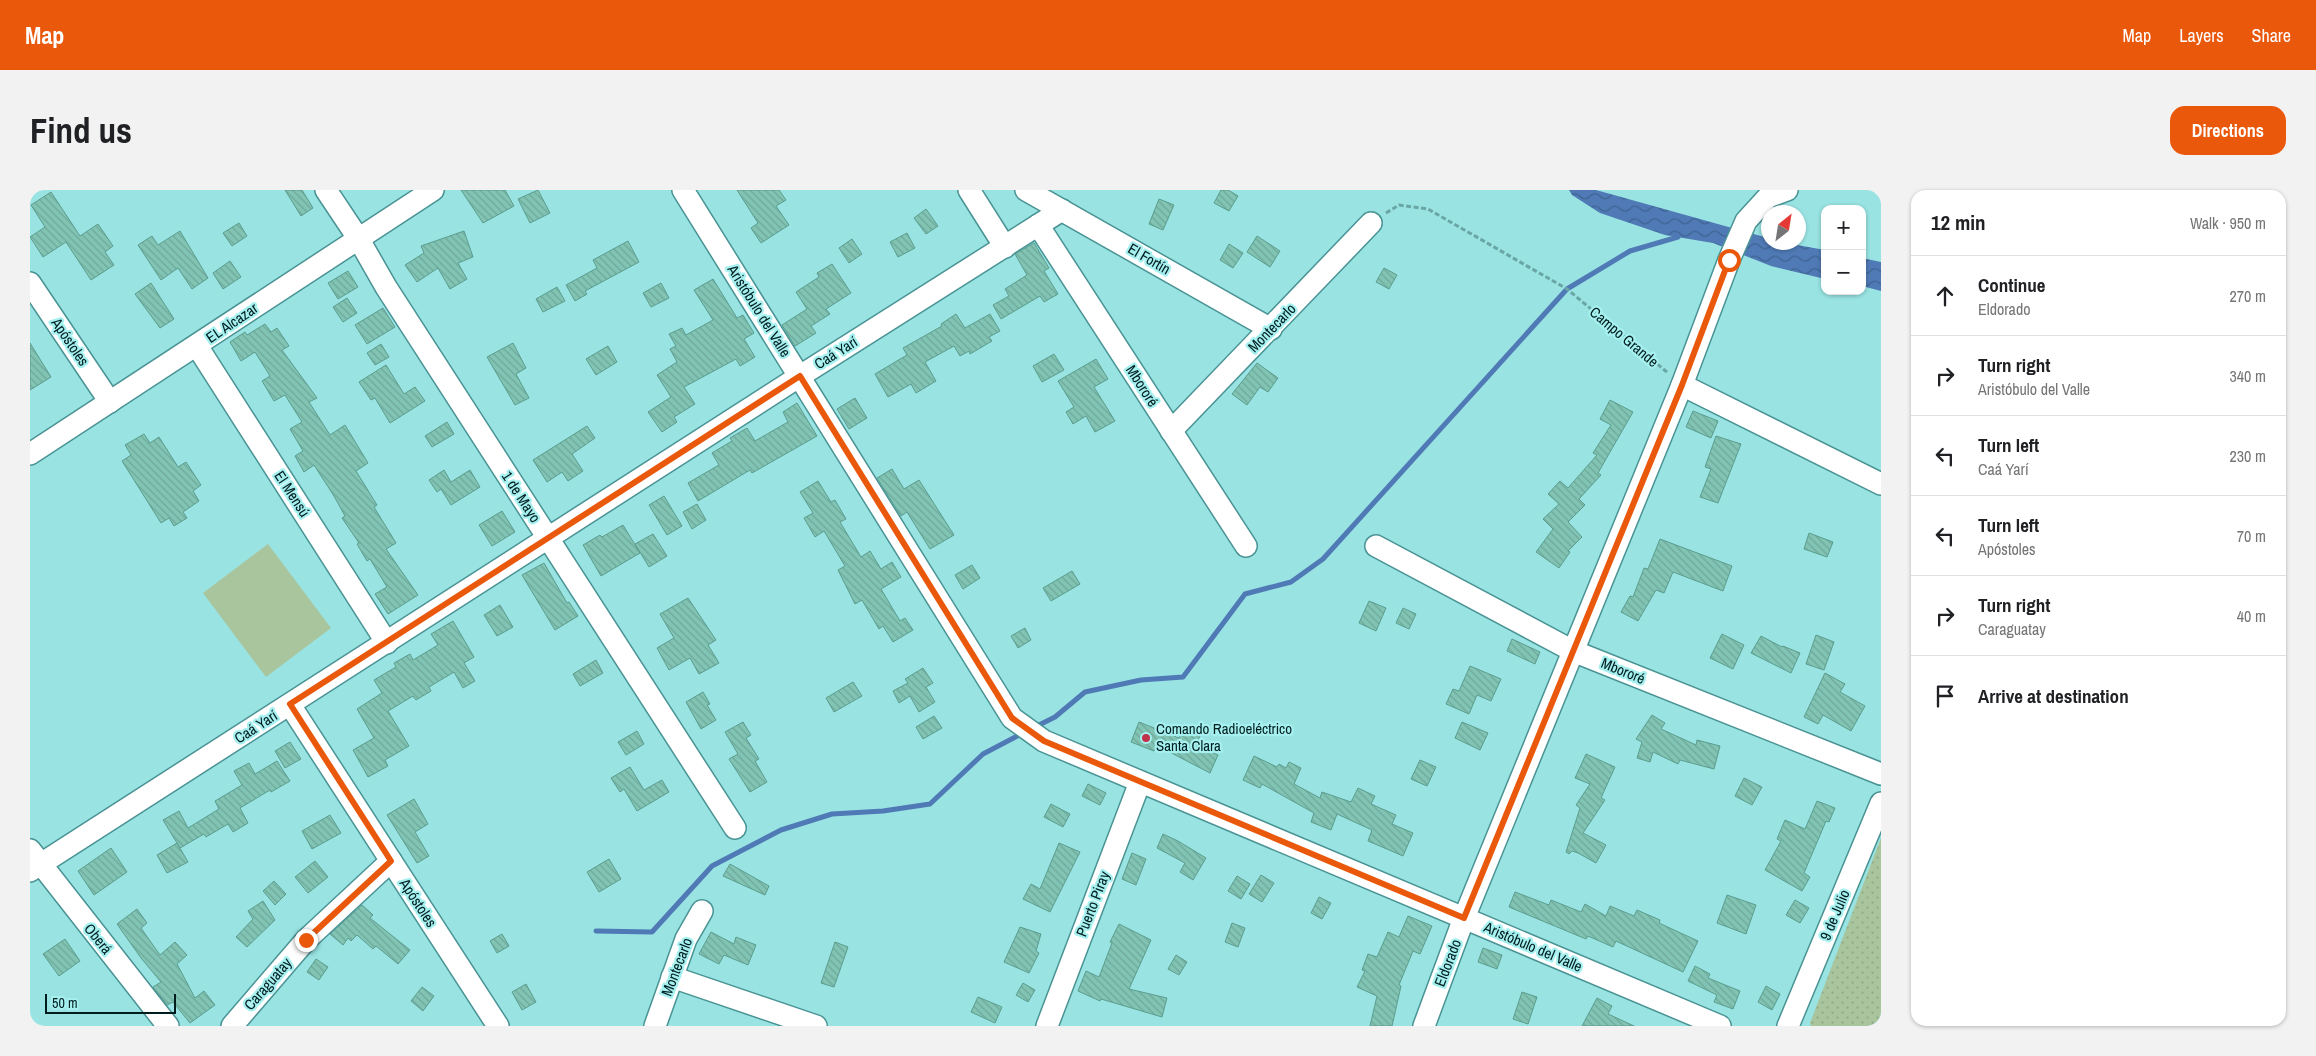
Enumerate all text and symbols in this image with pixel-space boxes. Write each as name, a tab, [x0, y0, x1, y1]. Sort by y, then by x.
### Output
text: Map	[25, 19, 64, 51]
text: Map	[2123, 23, 2151, 48]
text: Layers	[2179, 23, 2224, 48]
text: Share	[2252, 23, 2291, 48]
button: Directions	[2170, 106, 2286, 155]
text: Find us	[30, 107, 132, 154]
north arrow	[1761, 205, 1806, 250]
map controls	[1821, 205, 1866, 295]
button: +	[1821, 205, 1866, 250]
text: 12 min	[1931, 208, 1986, 237]
text: Walk · 950 m	[2190, 212, 2266, 234]
street label: El Fortín	[1124, 238, 1174, 279]
route start	[1718, 249, 1741, 272]
button: −	[1821, 250, 1866, 295]
street label: Aristóbulo del Valle	[722, 260, 796, 361]
text: Continue	[1978, 272, 2046, 298]
icon: ahead	[1931, 282, 1959, 310]
text: 270 m	[2230, 285, 2266, 307]
street label: EL Alcazar	[202, 298, 262, 348]
street label: Montecarlo	[1243, 298, 1300, 357]
text: Eldorado	[1978, 298, 2031, 320]
street label: Campo Grande	[1585, 302, 1663, 372]
street label: Apóstoles	[46, 313, 94, 370]
street label: Caá Yarí	[810, 331, 862, 374]
text: Turn right	[1978, 352, 2050, 378]
street label: Mbororé	[1121, 361, 1164, 411]
icon: right	[1931, 362, 1959, 390]
text: 340 m	[2230, 365, 2266, 387]
text: Aristóbulo del Valle	[1978, 378, 2090, 400]
text: Turn left	[1978, 432, 2039, 458]
icon: left	[1931, 442, 1959, 470]
text: 230 m	[2230, 445, 2266, 467]
text: Caá Yarí	[1978, 458, 2029, 480]
street label: El Mensú	[270, 467, 315, 521]
street label: 1 de Mayo	[497, 467, 546, 527]
text: Turn left	[1978, 512, 2039, 538]
icon: left	[1931, 522, 1959, 550]
text: 70 m	[2237, 525, 2266, 547]
text: Apóstoles	[1978, 538, 2036, 560]
text: Turn right	[1978, 592, 2050, 618]
icon: right	[1931, 602, 1959, 630]
text: 40 m	[2237, 605, 2266, 627]
text: Caraguatay	[1978, 618, 2046, 640]
street label: Mbororé	[1598, 652, 1648, 689]
icon: arrive	[1931, 682, 1959, 710]
text: Arrive at destination	[1978, 683, 2129, 709]
street label: Caá Yarí	[230, 705, 282, 748]
place label: Comando Radioeléctrico Santa Clara	[1156, 718, 1292, 756]
marker: Comando Radioeléctrico Santa Clara	[1140, 732, 1152, 744]
street label: Puerto Piray	[1070, 867, 1115, 940]
street label: Apóstoles	[394, 874, 442, 931]
street label: 9 de Julio	[1814, 886, 1855, 943]
street label: Aristóbulo del Valle	[1480, 916, 1586, 977]
street label: Oberá	[79, 919, 117, 959]
route end	[295, 929, 318, 952]
street label: Montecarlo	[656, 935, 697, 999]
street label: Eldorado	[1429, 936, 1466, 990]
street label: Caraguatay	[239, 952, 297, 1015]
scale bar	[45, 991, 176, 1014]
text: 50 m	[52, 994, 78, 1012]

